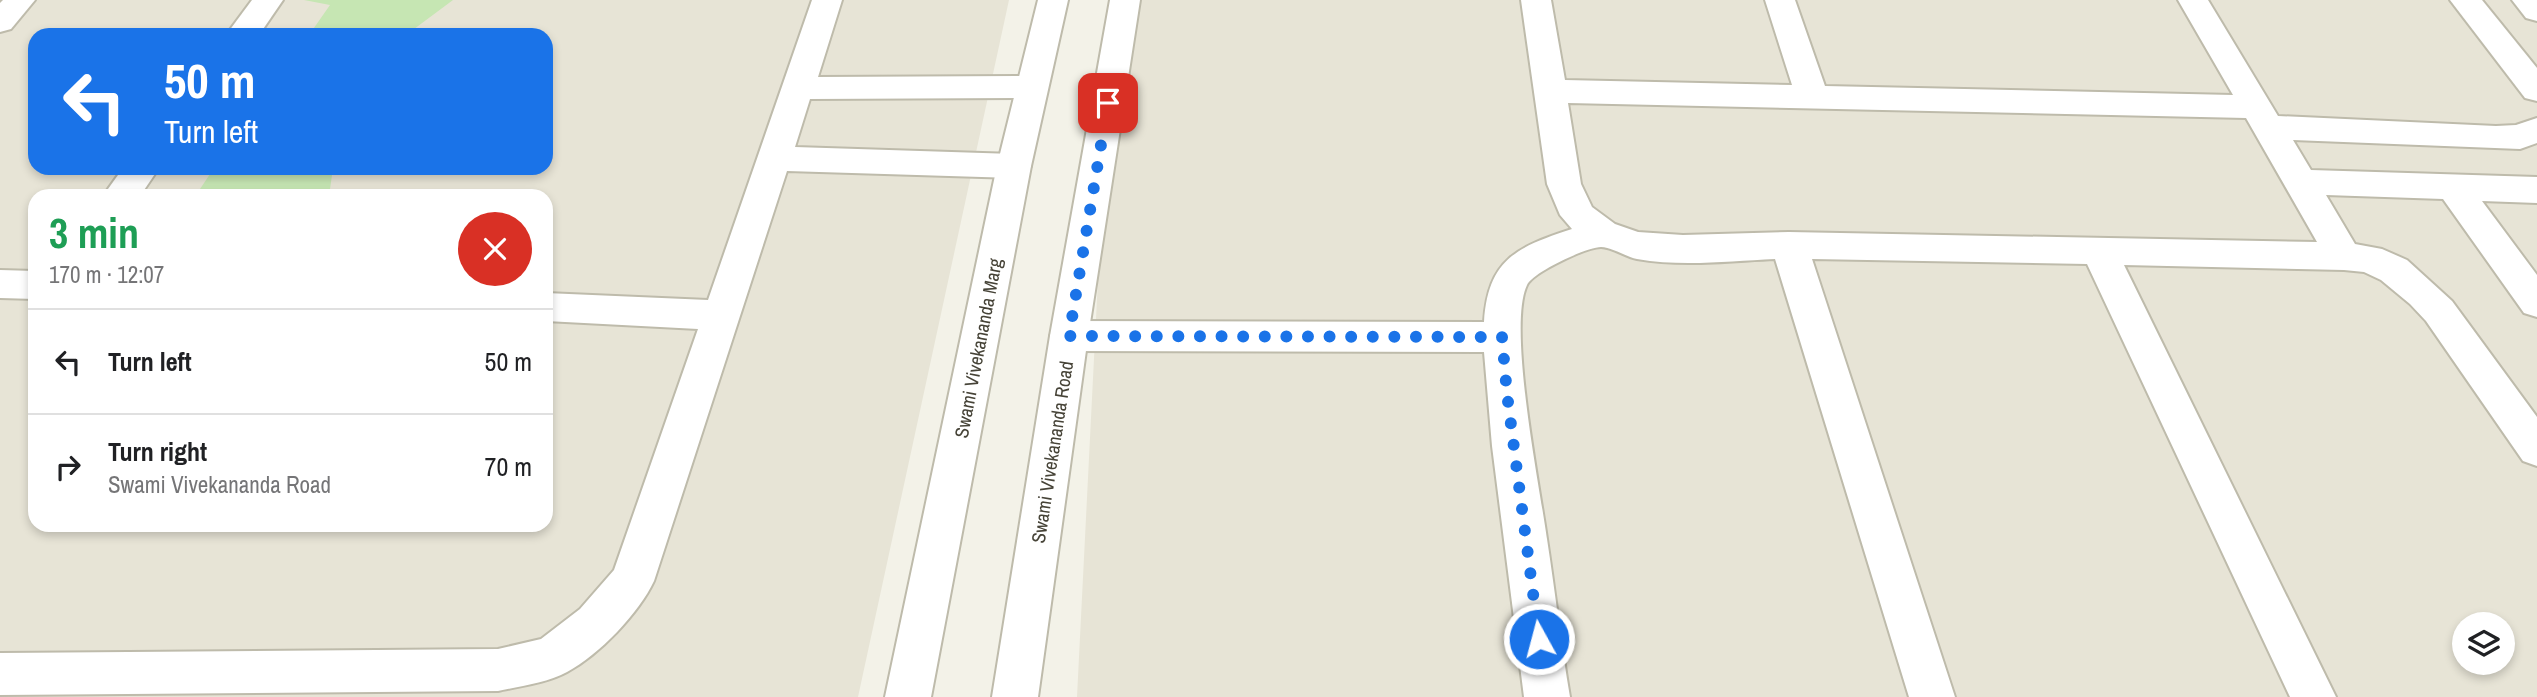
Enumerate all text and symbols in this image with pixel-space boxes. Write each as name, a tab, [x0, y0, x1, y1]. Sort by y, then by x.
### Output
text: 50 m	[164, 47, 256, 113]
icon: left	[49, 56, 140, 147]
pin	[1078, 73, 1138, 133]
icon: arrive	[1089, 84, 1127, 122]
text: Turn left	[164, 110, 258, 153]
text: 3 min	[49, 205, 139, 261]
button: close	[458, 212, 532, 286]
street label: Swami Vivekananda Marg	[948, 256, 1008, 440]
text: 170 m · 12:07	[49, 259, 164, 290]
icon: left	[49, 343, 87, 381]
text: Turn left	[108, 344, 192, 379]
text: 50 m	[485, 344, 532, 379]
street label: Swami Vivekananda Road	[1025, 359, 1079, 545]
text: Turn right	[108, 434, 207, 469]
icon: right	[49, 448, 87, 486]
text: 70 m	[485, 449, 532, 484]
text: Swami Vivekananda Road	[108, 469, 331, 500]
position arrow	[1502, 602, 1576, 676]
map controls	[2452, 612, 2515, 675]
button: layers	[2452, 612, 2515, 675]

